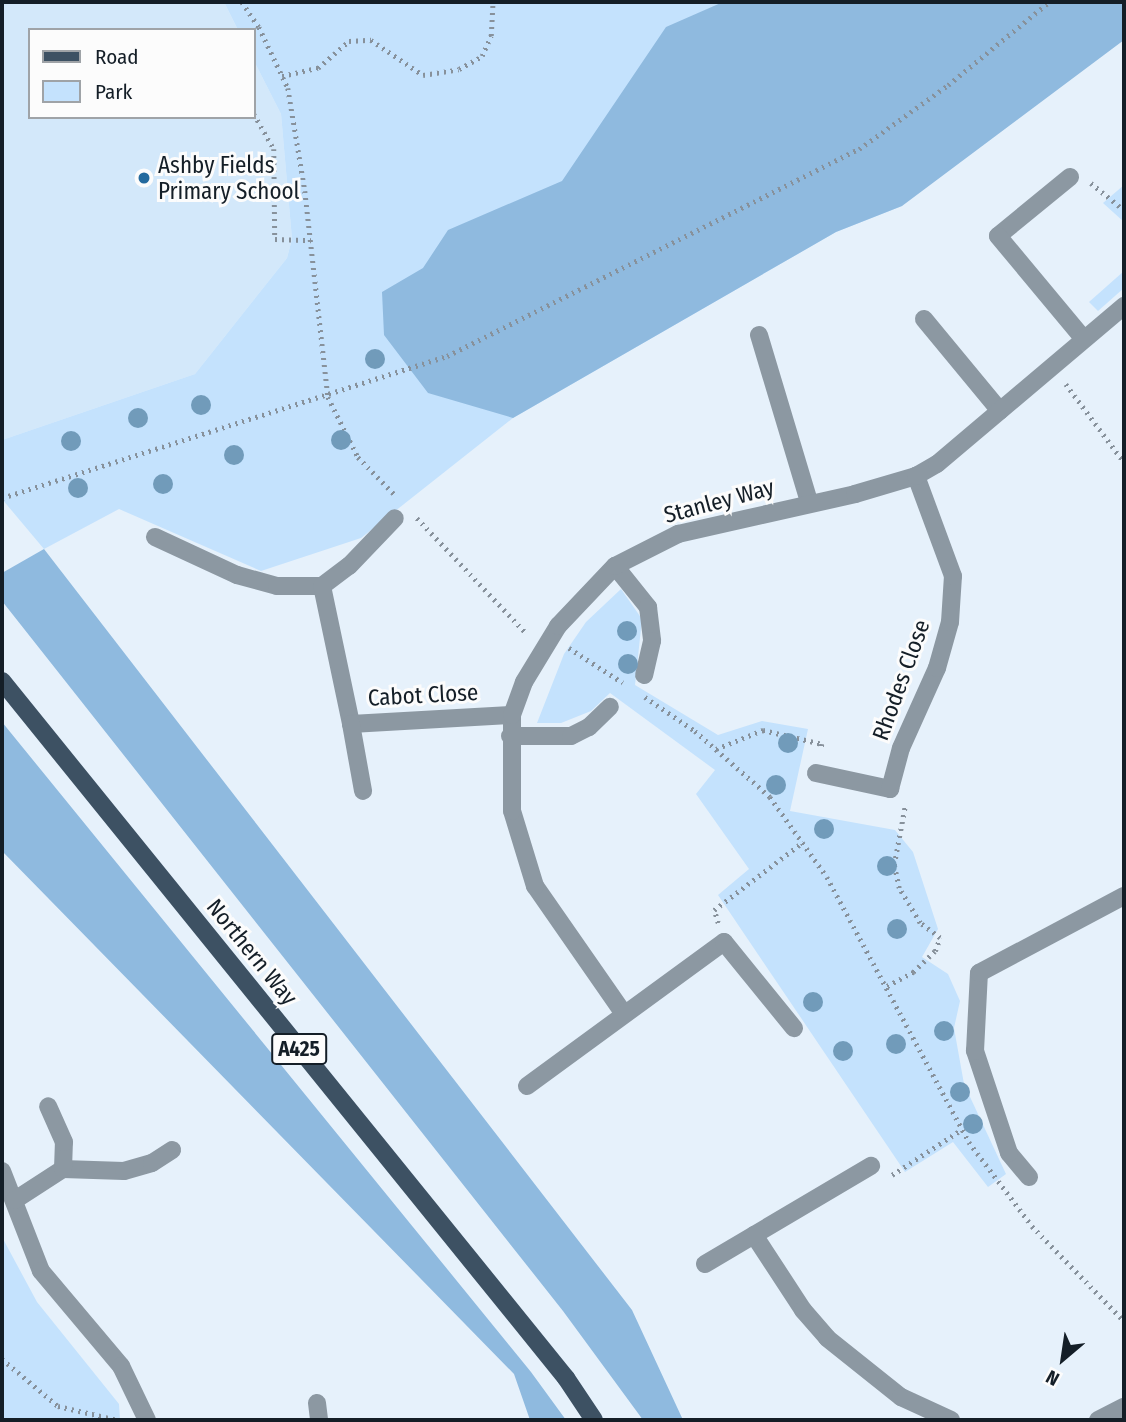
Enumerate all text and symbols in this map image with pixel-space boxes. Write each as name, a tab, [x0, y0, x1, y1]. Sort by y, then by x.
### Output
legend	[28, 28, 256, 119]
text: Road	[95, 44, 139, 70]
text: Park	[95, 79, 132, 105]
place label: Ashby Fields Primary School	[158, 151, 300, 205]
marker: Ashby Fields Primary School	[136, 170, 152, 186]
street label: Stanley Way	[661, 473, 777, 529]
street label: Rhodes Close	[866, 616, 936, 744]
street label: Cabot Close	[367, 678, 479, 712]
street label: Northern Way	[201, 893, 303, 1011]
road number: A425	[271, 1032, 327, 1066]
north arrow	[1028, 1324, 1098, 1394]
text: N	[1042, 1365, 1063, 1391]

